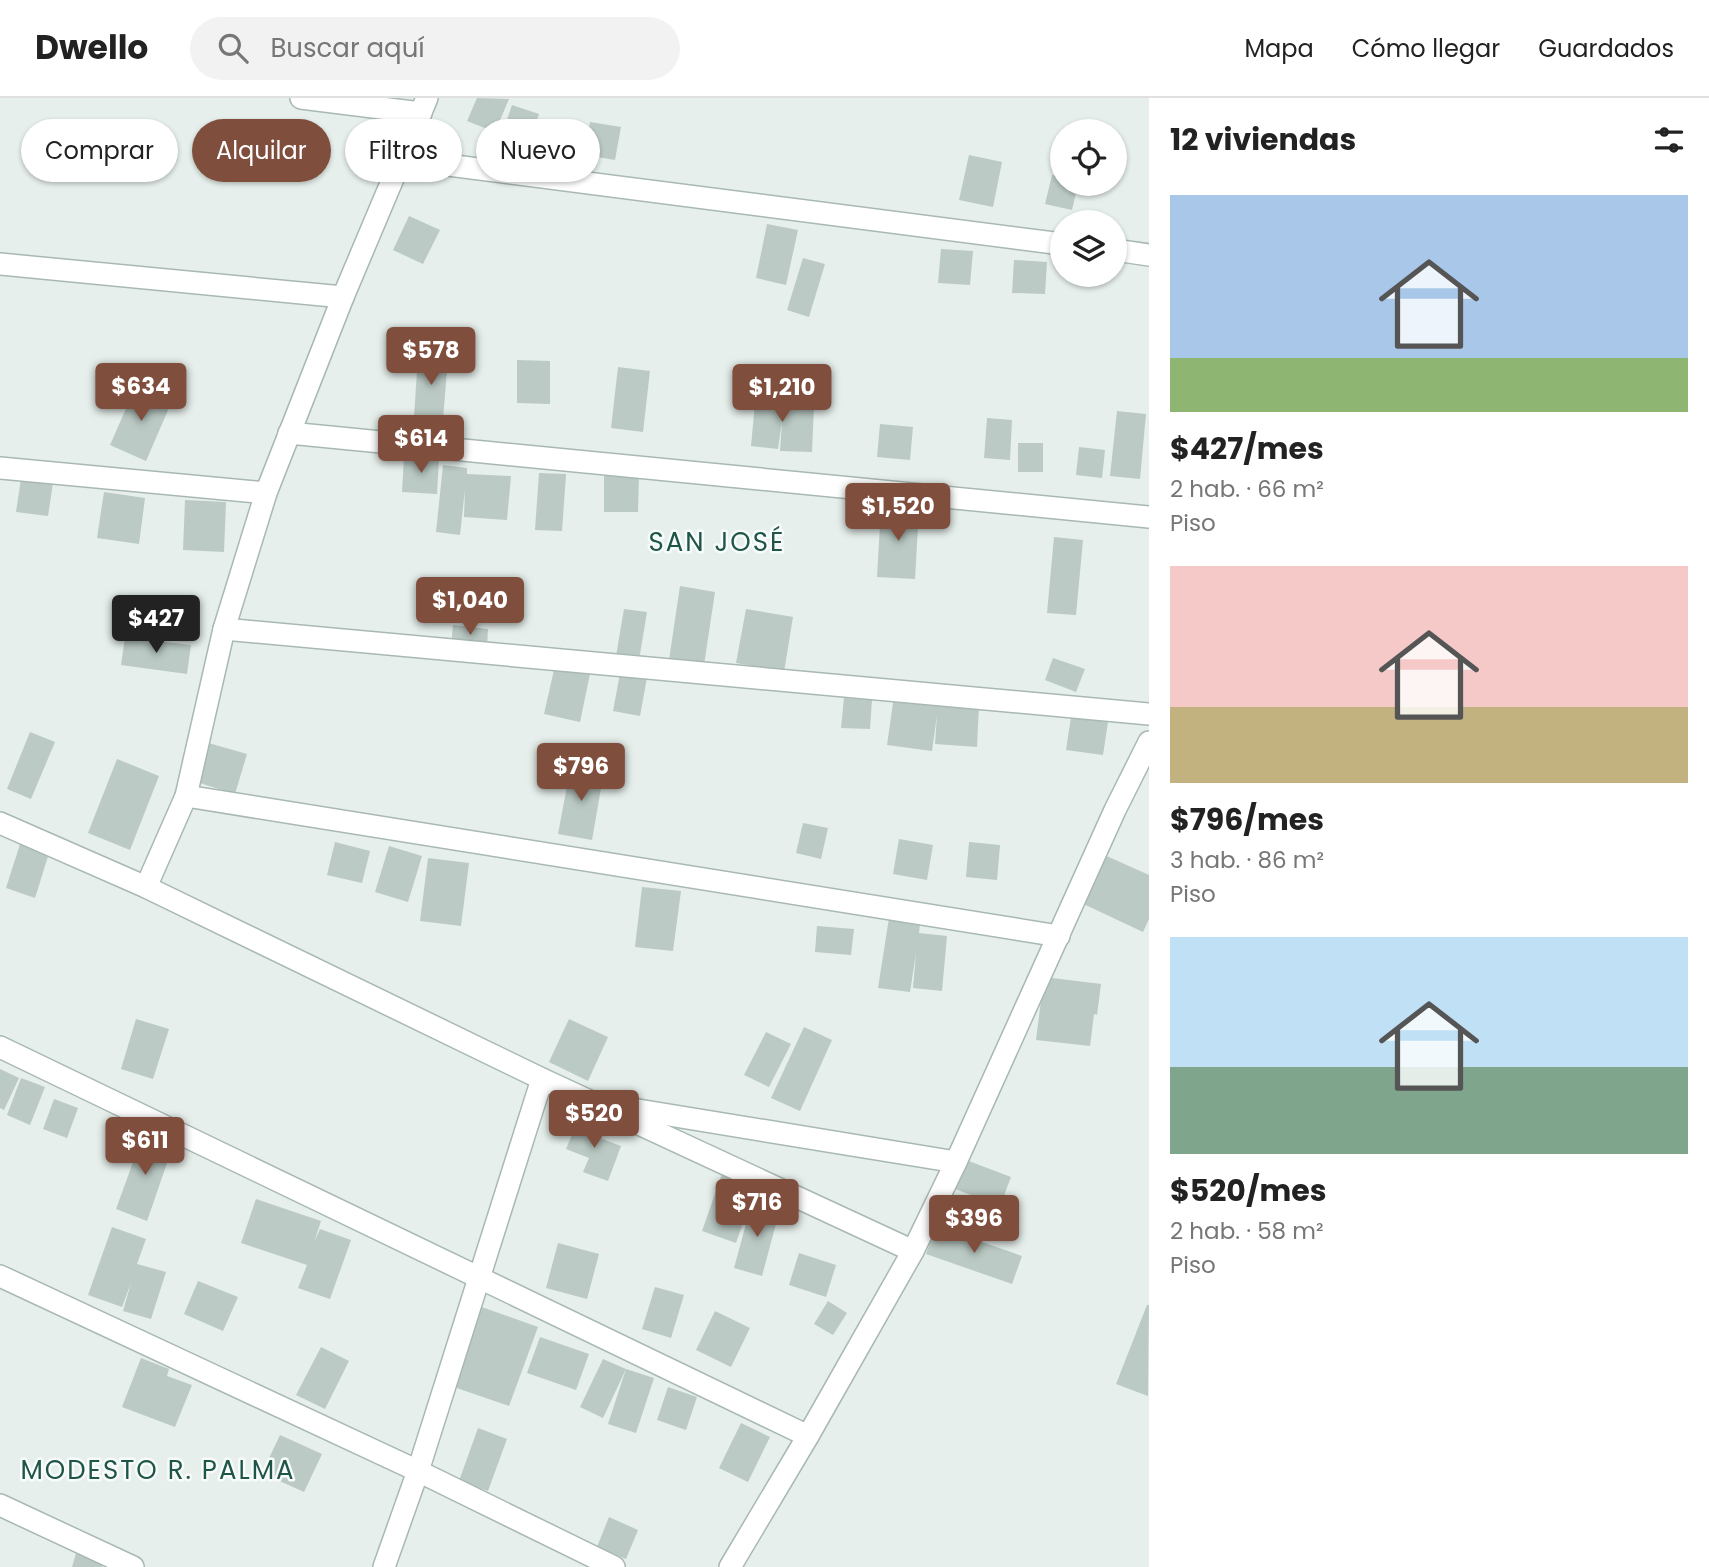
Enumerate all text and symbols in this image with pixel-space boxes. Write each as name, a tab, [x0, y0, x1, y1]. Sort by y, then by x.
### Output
search box	[190, 17, 680, 80]
text: Dwello	[35, 24, 148, 71]
icon: search	[214, 29, 252, 67]
text: Buscar aquí	[270, 30, 425, 66]
text: Mapa	[1244, 32, 1314, 65]
text: Cómo llegar	[1352, 32, 1500, 65]
text: Guardados	[1538, 32, 1674, 65]
text: 12 viviendas	[1170, 118, 1356, 161]
chip: Comprar	[21, 119, 178, 182]
chip: Alquilar	[192, 119, 331, 182]
chip: Filtros	[345, 119, 462, 182]
chip: Nuevo	[476, 119, 600, 182]
map controls	[1050, 119, 1127, 287]
button: locate	[1050, 119, 1127, 196]
icon: filters	[1650, 121, 1688, 159]
button: layers	[1050, 210, 1127, 287]
icon: home	[1366, 241, 1492, 367]
pin: $578	[390, 328, 472, 387]
text: $578	[402, 334, 460, 366]
pin: $634	[100, 364, 182, 423]
pin: $1,210	[725, 364, 839, 424]
text: $634	[111, 370, 171, 402]
text: $1,210	[748, 371, 816, 403]
pin: $614	[380, 416, 462, 475]
text: $614	[394, 422, 448, 454]
text: $427/mes	[1170, 427, 1324, 470]
text: 2 hab. · 66 m²	[1170, 473, 1324, 505]
pin: $1,520	[841, 484, 955, 543]
text: $1,520	[861, 490, 935, 522]
text: Piso	[1170, 507, 1216, 539]
district label: SAN JOSÉ	[649, 524, 785, 560]
pin: $1,040	[413, 578, 527, 637]
text: $1,040	[432, 584, 508, 616]
pin: $427	[115, 596, 197, 655]
text: $427	[128, 602, 184, 634]
icon: home	[1366, 612, 1492, 738]
pin: $796	[540, 744, 622, 803]
text: $796	[553, 750, 609, 782]
text: $796/mes	[1170, 798, 1324, 841]
text: 3 hab. · 86 m²	[1170, 844, 1324, 876]
text: Piso	[1170, 878, 1216, 910]
icon: home	[1366, 983, 1492, 1109]
pin: $520	[553, 1090, 635, 1150]
text: $520	[565, 1097, 623, 1129]
pin: $611	[104, 1118, 186, 1177]
text: $611	[121, 1124, 169, 1156]
text: $520/mes	[1170, 1169, 1327, 1212]
pin: $716	[716, 1180, 798, 1239]
text: $716	[732, 1186, 782, 1218]
pin: $396	[933, 1196, 1015, 1255]
text: $396	[945, 1202, 1003, 1234]
text: 2 hab. · 58 m²	[1170, 1215, 1324, 1247]
text: Piso	[1170, 1249, 1216, 1281]
district label: MODESTO R. PALMA	[20, 1452, 296, 1488]

